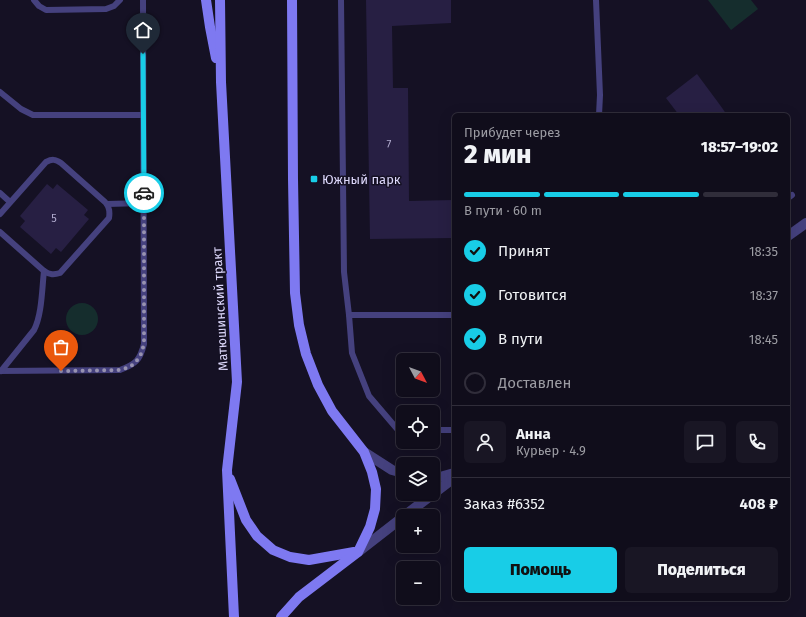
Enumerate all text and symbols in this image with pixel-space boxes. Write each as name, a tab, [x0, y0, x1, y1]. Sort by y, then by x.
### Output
pin	[126, 13, 160, 54]
icon: home	[132, 19, 154, 41]
text: Прибудет через	[464, 125, 561, 140]
house number: 7	[387, 138, 392, 151]
text: 18:57–19:02	[701, 138, 778, 156]
text: 2 мин	[464, 139, 531, 170]
place label: Южный парк	[322, 172, 401, 187]
courier	[124, 173, 164, 213]
marker: Южный парк	[309, 174, 319, 184]
icon: car	[133, 182, 155, 204]
text: В пути · 60 m	[464, 203, 542, 218]
house number: 5	[51, 212, 57, 225]
icon: check	[464, 240, 486, 262]
text: Принят	[498, 242, 550, 260]
text: 18:35	[749, 244, 778, 259]
street label: Матюшинский тракт	[209, 247, 231, 371]
icon: check	[464, 284, 486, 306]
text: Готовится	[498, 286, 567, 304]
text: 18:37	[750, 288, 778, 303]
icon: check	[464, 328, 486, 350]
pin	[44, 330, 78, 371]
text: В пути	[498, 330, 543, 348]
text: 18:45	[749, 332, 778, 347]
icon: bag	[50, 336, 72, 358]
north arrow	[396, 353, 440, 397]
map controls	[396, 353, 440, 605]
text: Доставлен	[498, 374, 571, 392]
button: locate	[396, 405, 440, 449]
button: person	[464, 421, 506, 463]
button: chat	[684, 421, 726, 463]
button: phone	[736, 421, 778, 463]
text: Анна	[516, 425, 551, 443]
text: Курьер · 4.9	[516, 443, 586, 458]
button: layers	[396, 457, 440, 501]
text: Заказ #6352	[464, 495, 545, 513]
text: 408 ₽	[740, 495, 778, 513]
button: +	[396, 509, 440, 553]
button: Помощь	[464, 547, 617, 593]
button: Поделиться	[625, 547, 778, 593]
button: −	[396, 561, 440, 605]

